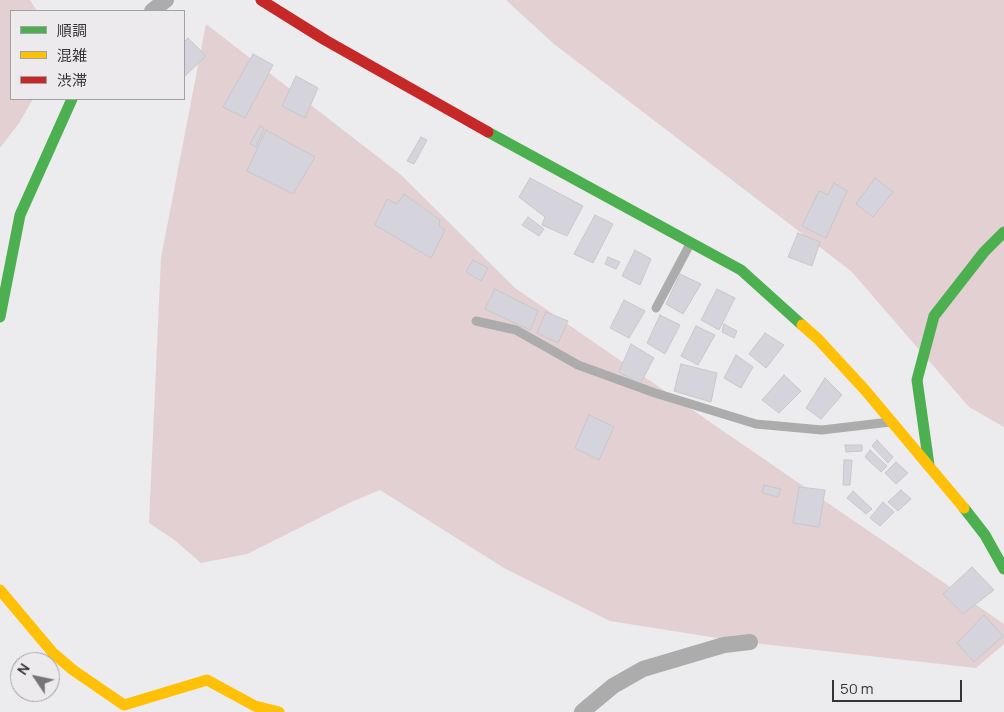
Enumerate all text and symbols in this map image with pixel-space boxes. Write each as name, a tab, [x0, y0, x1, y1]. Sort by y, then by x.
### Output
legend	[10, 10, 185, 100]
text: 順調	[57, 20, 87, 41]
text: 混雑	[57, 45, 87, 66]
text: 渋滞	[57, 70, 87, 91]
north arrow	[10, 652, 60, 702]
text: N	[12, 659, 34, 678]
scale bar	[834, 670, 964, 702]
text: 50 m	[840, 678, 874, 699]

